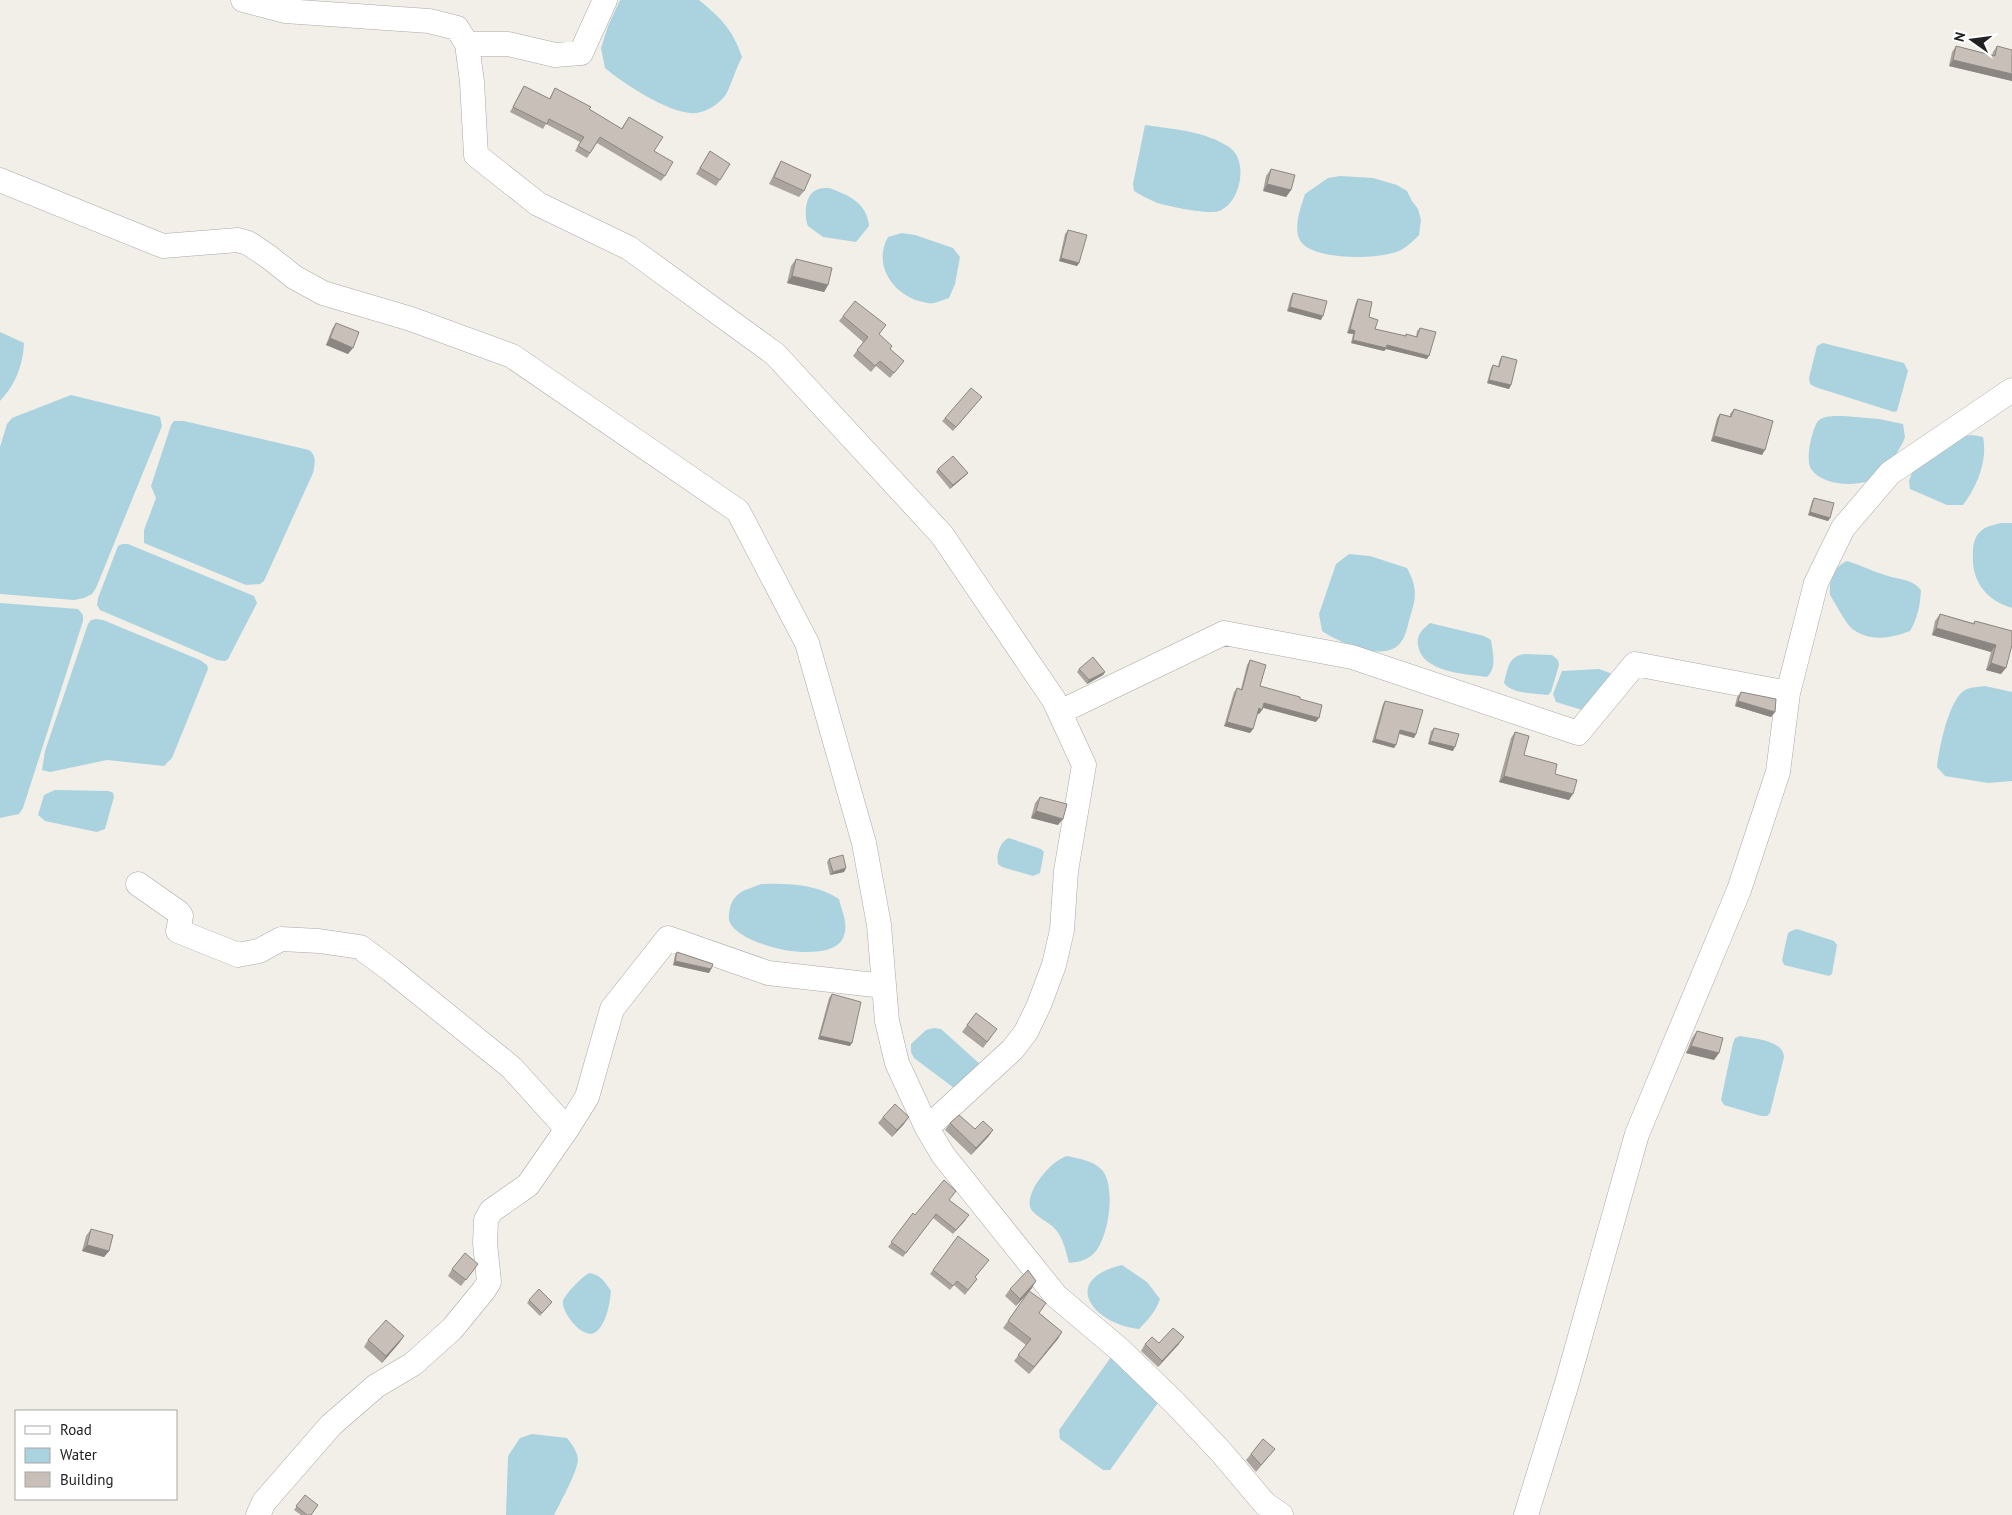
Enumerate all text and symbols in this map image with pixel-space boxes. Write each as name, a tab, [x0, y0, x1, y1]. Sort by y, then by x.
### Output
north arrow	[1947, 15, 1997, 65]
text: N	[1950, 30, 1969, 43]
legend	[15, 1410, 178, 1500]
text: Road	[60, 1420, 92, 1439]
text: Water	[60, 1445, 97, 1464]
text: Building	[60, 1470, 114, 1489]

